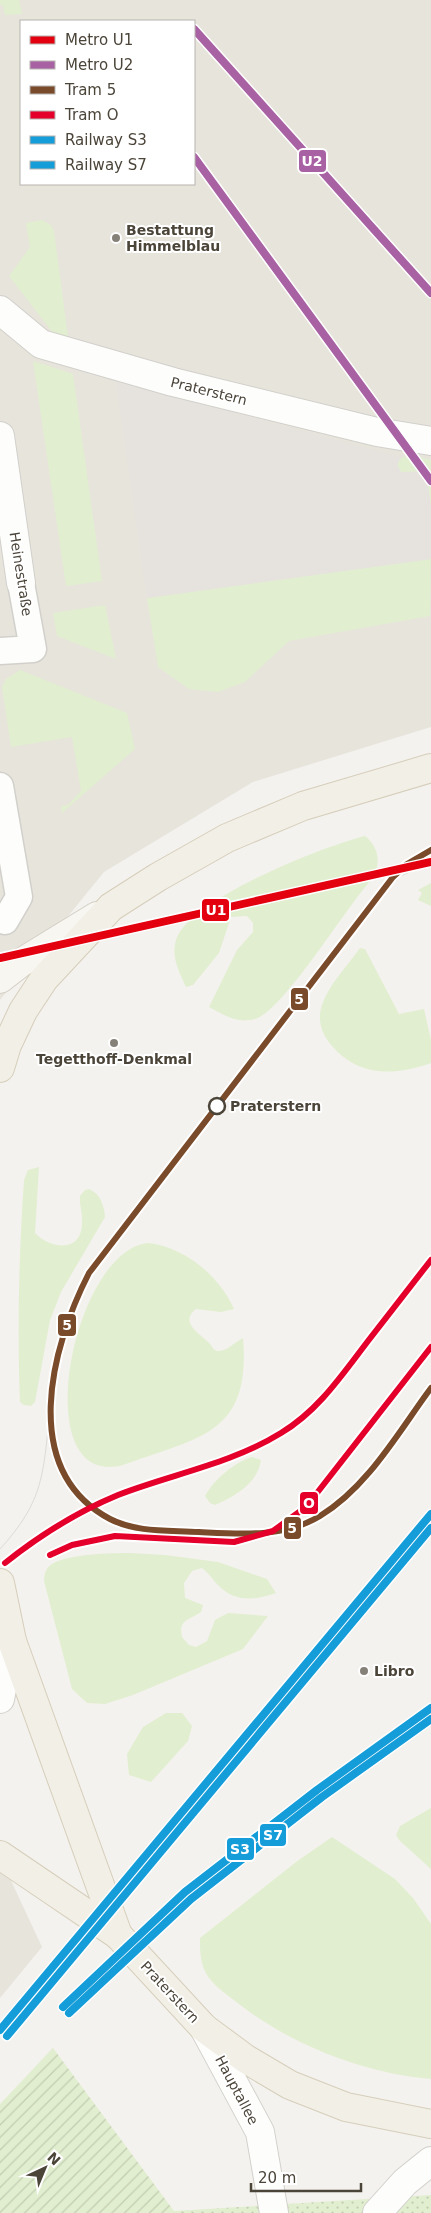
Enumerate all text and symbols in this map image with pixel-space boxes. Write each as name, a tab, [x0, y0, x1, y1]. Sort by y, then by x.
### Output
legend	[20, 20, 195, 185]
text: Metro U1	[65, 31, 133, 49]
text: Metro U2	[65, 56, 133, 74]
text: Tram 5	[64, 81, 116, 99]
text: Tram O	[64, 106, 119, 124]
text: Railway S3	[65, 131, 147, 149]
line badge: U2	[298, 149, 327, 173]
text: U2	[301, 153, 323, 169]
text: Railway S7	[65, 156, 147, 174]
place label: Bestattung Himmelblau	[126, 222, 220, 254]
marker: Bestattung Himmelblau	[110, 232, 122, 244]
street label: Praterstern	[169, 374, 249, 408]
street label: Heinestraße	[6, 531, 36, 617]
line badge: U1	[201, 898, 230, 922]
text: U1	[205, 902, 227, 918]
line badge: 5	[290, 987, 309, 1011]
text: 5	[294, 991, 304, 1007]
marker: Tegetthoff-Denkmal	[108, 1037, 120, 1049]
place label: Tegetthoff-Denkmal	[36, 1051, 192, 1067]
marker: Praterstern	[208, 1097, 226, 1115]
place label: Praterstern	[230, 1098, 321, 1114]
line badge: 5	[57, 1313, 77, 1337]
text: 5	[62, 1317, 72, 1333]
line badge: O	[299, 1491, 319, 1515]
text: O	[303, 1495, 315, 1511]
line badge: 5	[283, 1516, 302, 1540]
text: 5	[287, 1520, 297, 1536]
place label: Libro	[374, 1663, 415, 1679]
marker: Libro	[358, 1665, 370, 1677]
line badge: S7	[259, 1823, 287, 1847]
text: S7	[263, 1827, 283, 1843]
line badge: S3	[226, 1837, 255, 1861]
text: S3	[230, 1841, 250, 1857]
street label: Praterstern	[137, 1958, 203, 2026]
street label: Hauptallee	[212, 2053, 262, 2127]
north arrow	[20, 2143, 70, 2193]
text: N	[44, 2149, 64, 2168]
scale bar	[251, 2160, 361, 2192]
text: 20 m	[258, 2169, 296, 2187]

